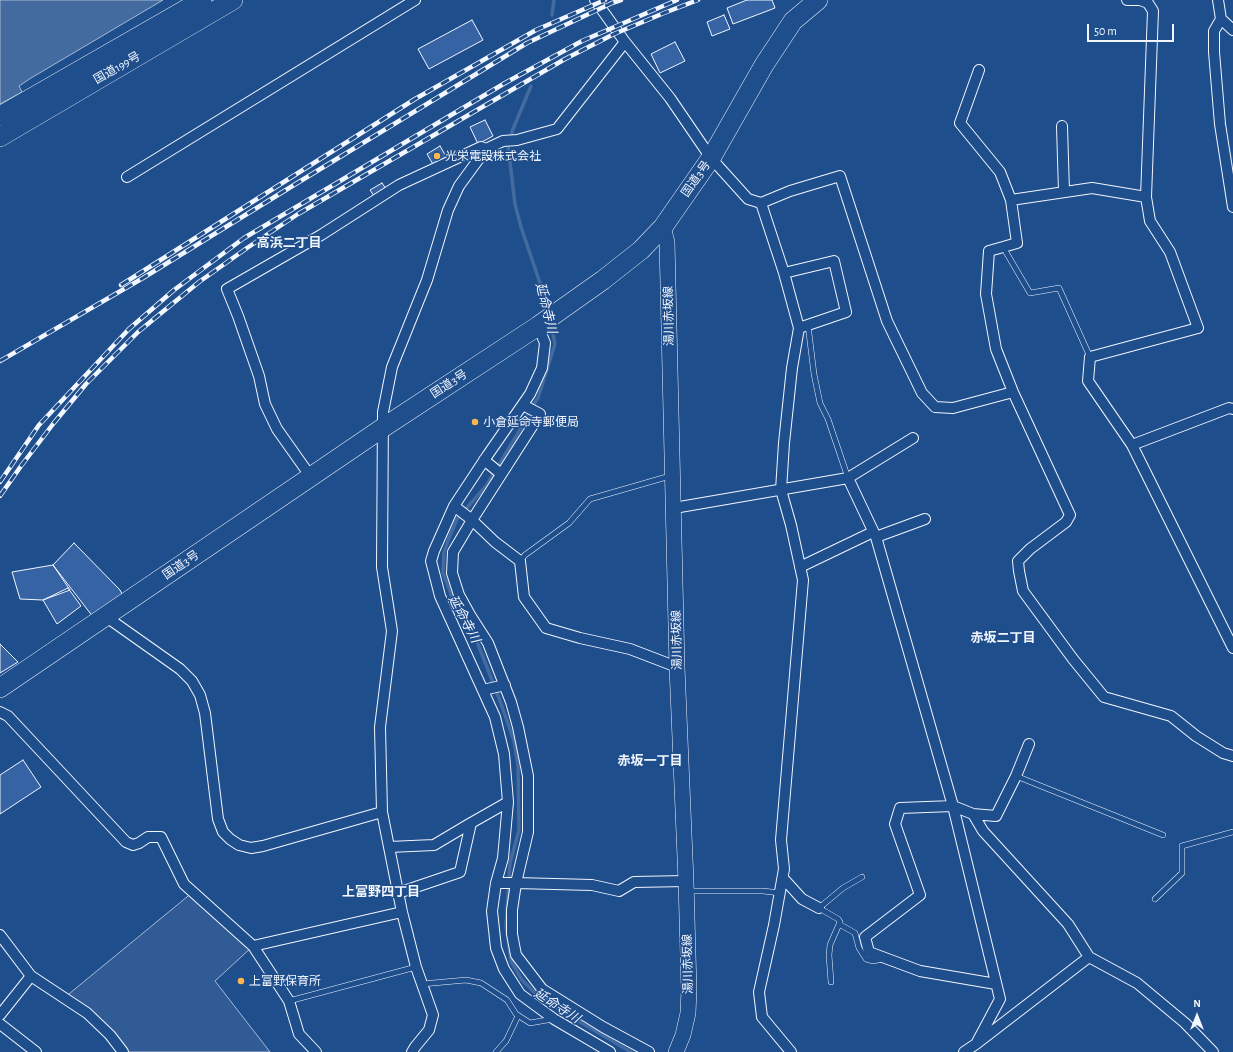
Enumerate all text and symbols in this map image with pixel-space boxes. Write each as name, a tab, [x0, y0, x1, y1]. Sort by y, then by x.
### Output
scale bar	[1089, 16, 1176, 42]
text: 50 m	[1094, 25, 1117, 37]
street label: 国道199号	[91, 49, 143, 87]
place label: 光栄電設株式会社	[445, 149, 541, 163]
marker: 光栄電設株式会社	[432, 151, 442, 161]
street label: 国道3号	[678, 158, 714, 200]
district label: 高浜二丁目	[257, 235, 321, 251]
water label: 延命寺川	[532, 281, 560, 335]
street label: 湯川赤坂線	[661, 286, 677, 346]
street label: 国道3号	[428, 367, 470, 401]
place label: 小倉延命寺郵便局	[483, 415, 579, 429]
marker: 小倉延命寺郵便局	[470, 417, 480, 427]
street label: 国道3号	[160, 548, 202, 582]
water label: 延命寺川	[445, 592, 483, 646]
street label: 湯川赤坂線	[669, 610, 685, 670]
district label: 赤坂二丁目	[971, 630, 1035, 646]
district label: 赤坂一丁目	[618, 753, 682, 769]
district label: 上富野四丁目	[342, 884, 420, 900]
street label: 湯川赤坂線	[680, 934, 696, 994]
place label: 上富野保育所	[249, 974, 321, 988]
marker: 上富野保育所	[236, 976, 246, 986]
water label: 延命寺川	[531, 985, 583, 1027]
north arrow	[1177, 996, 1217, 1036]
text: N	[1193, 998, 1201, 1009]

